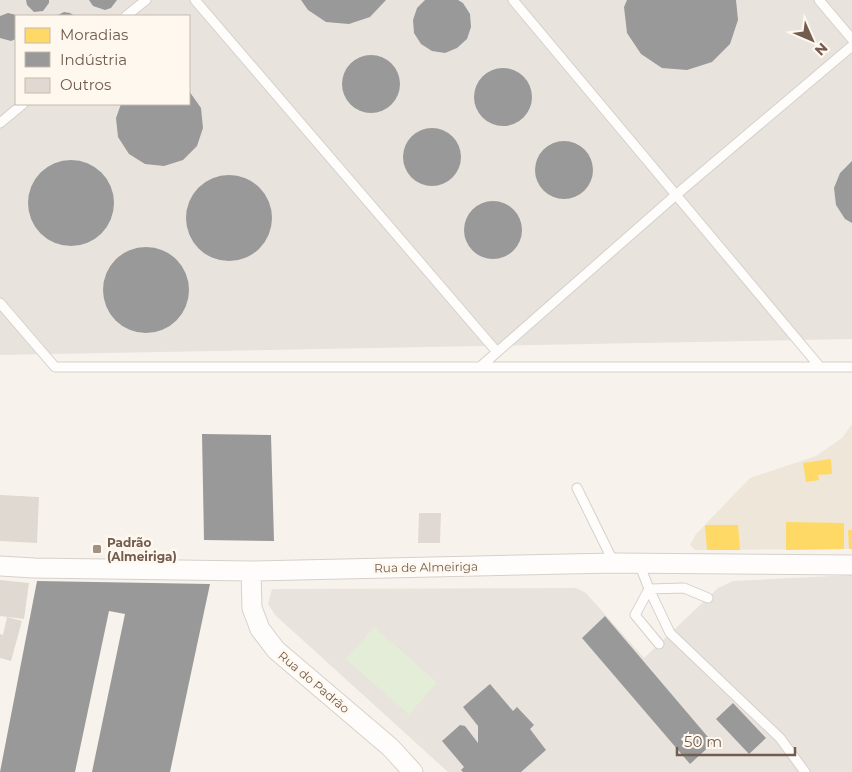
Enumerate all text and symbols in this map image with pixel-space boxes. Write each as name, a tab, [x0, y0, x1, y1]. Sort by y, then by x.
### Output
legend	[15, 15, 190, 105]
north arrow	[787, 15, 837, 65]
text: Moradias	[60, 25, 128, 44]
text: N	[811, 39, 832, 60]
text: Indústria	[60, 50, 127, 69]
text: Outros	[60, 75, 111, 94]
place label: Padrão (Almeiriga)	[107, 535, 177, 564]
marker: Padrão (Almeiriga)	[91, 543, 103, 555]
street label: Rua de Almeiriga	[374, 559, 478, 575]
street label: Rua do Padrão	[275, 648, 353, 716]
scale bar	[677, 724, 794, 756]
text: 50 m	[684, 732, 722, 751]

